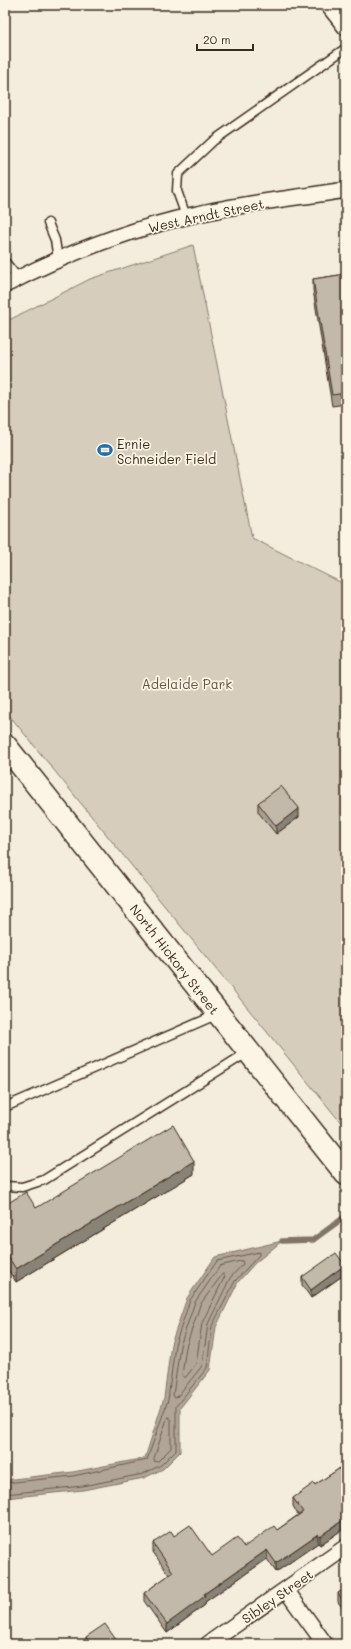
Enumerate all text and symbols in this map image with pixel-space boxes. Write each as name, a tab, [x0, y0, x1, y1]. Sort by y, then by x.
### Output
scale bar	[197, 26, 253, 52]
text: 20 m	[203, 31, 231, 47]
street label: West Arndt Street	[147, 194, 266, 236]
place label: Ernie Schneider Field	[117, 435, 216, 467]
sports icon: Ernie Schneider Field	[96, 441, 114, 459]
park label: Adelaide Park	[142, 675, 232, 692]
street label: North Hickory Street	[127, 900, 224, 1018]
street label: Sibley Street	[238, 1565, 316, 1627]

